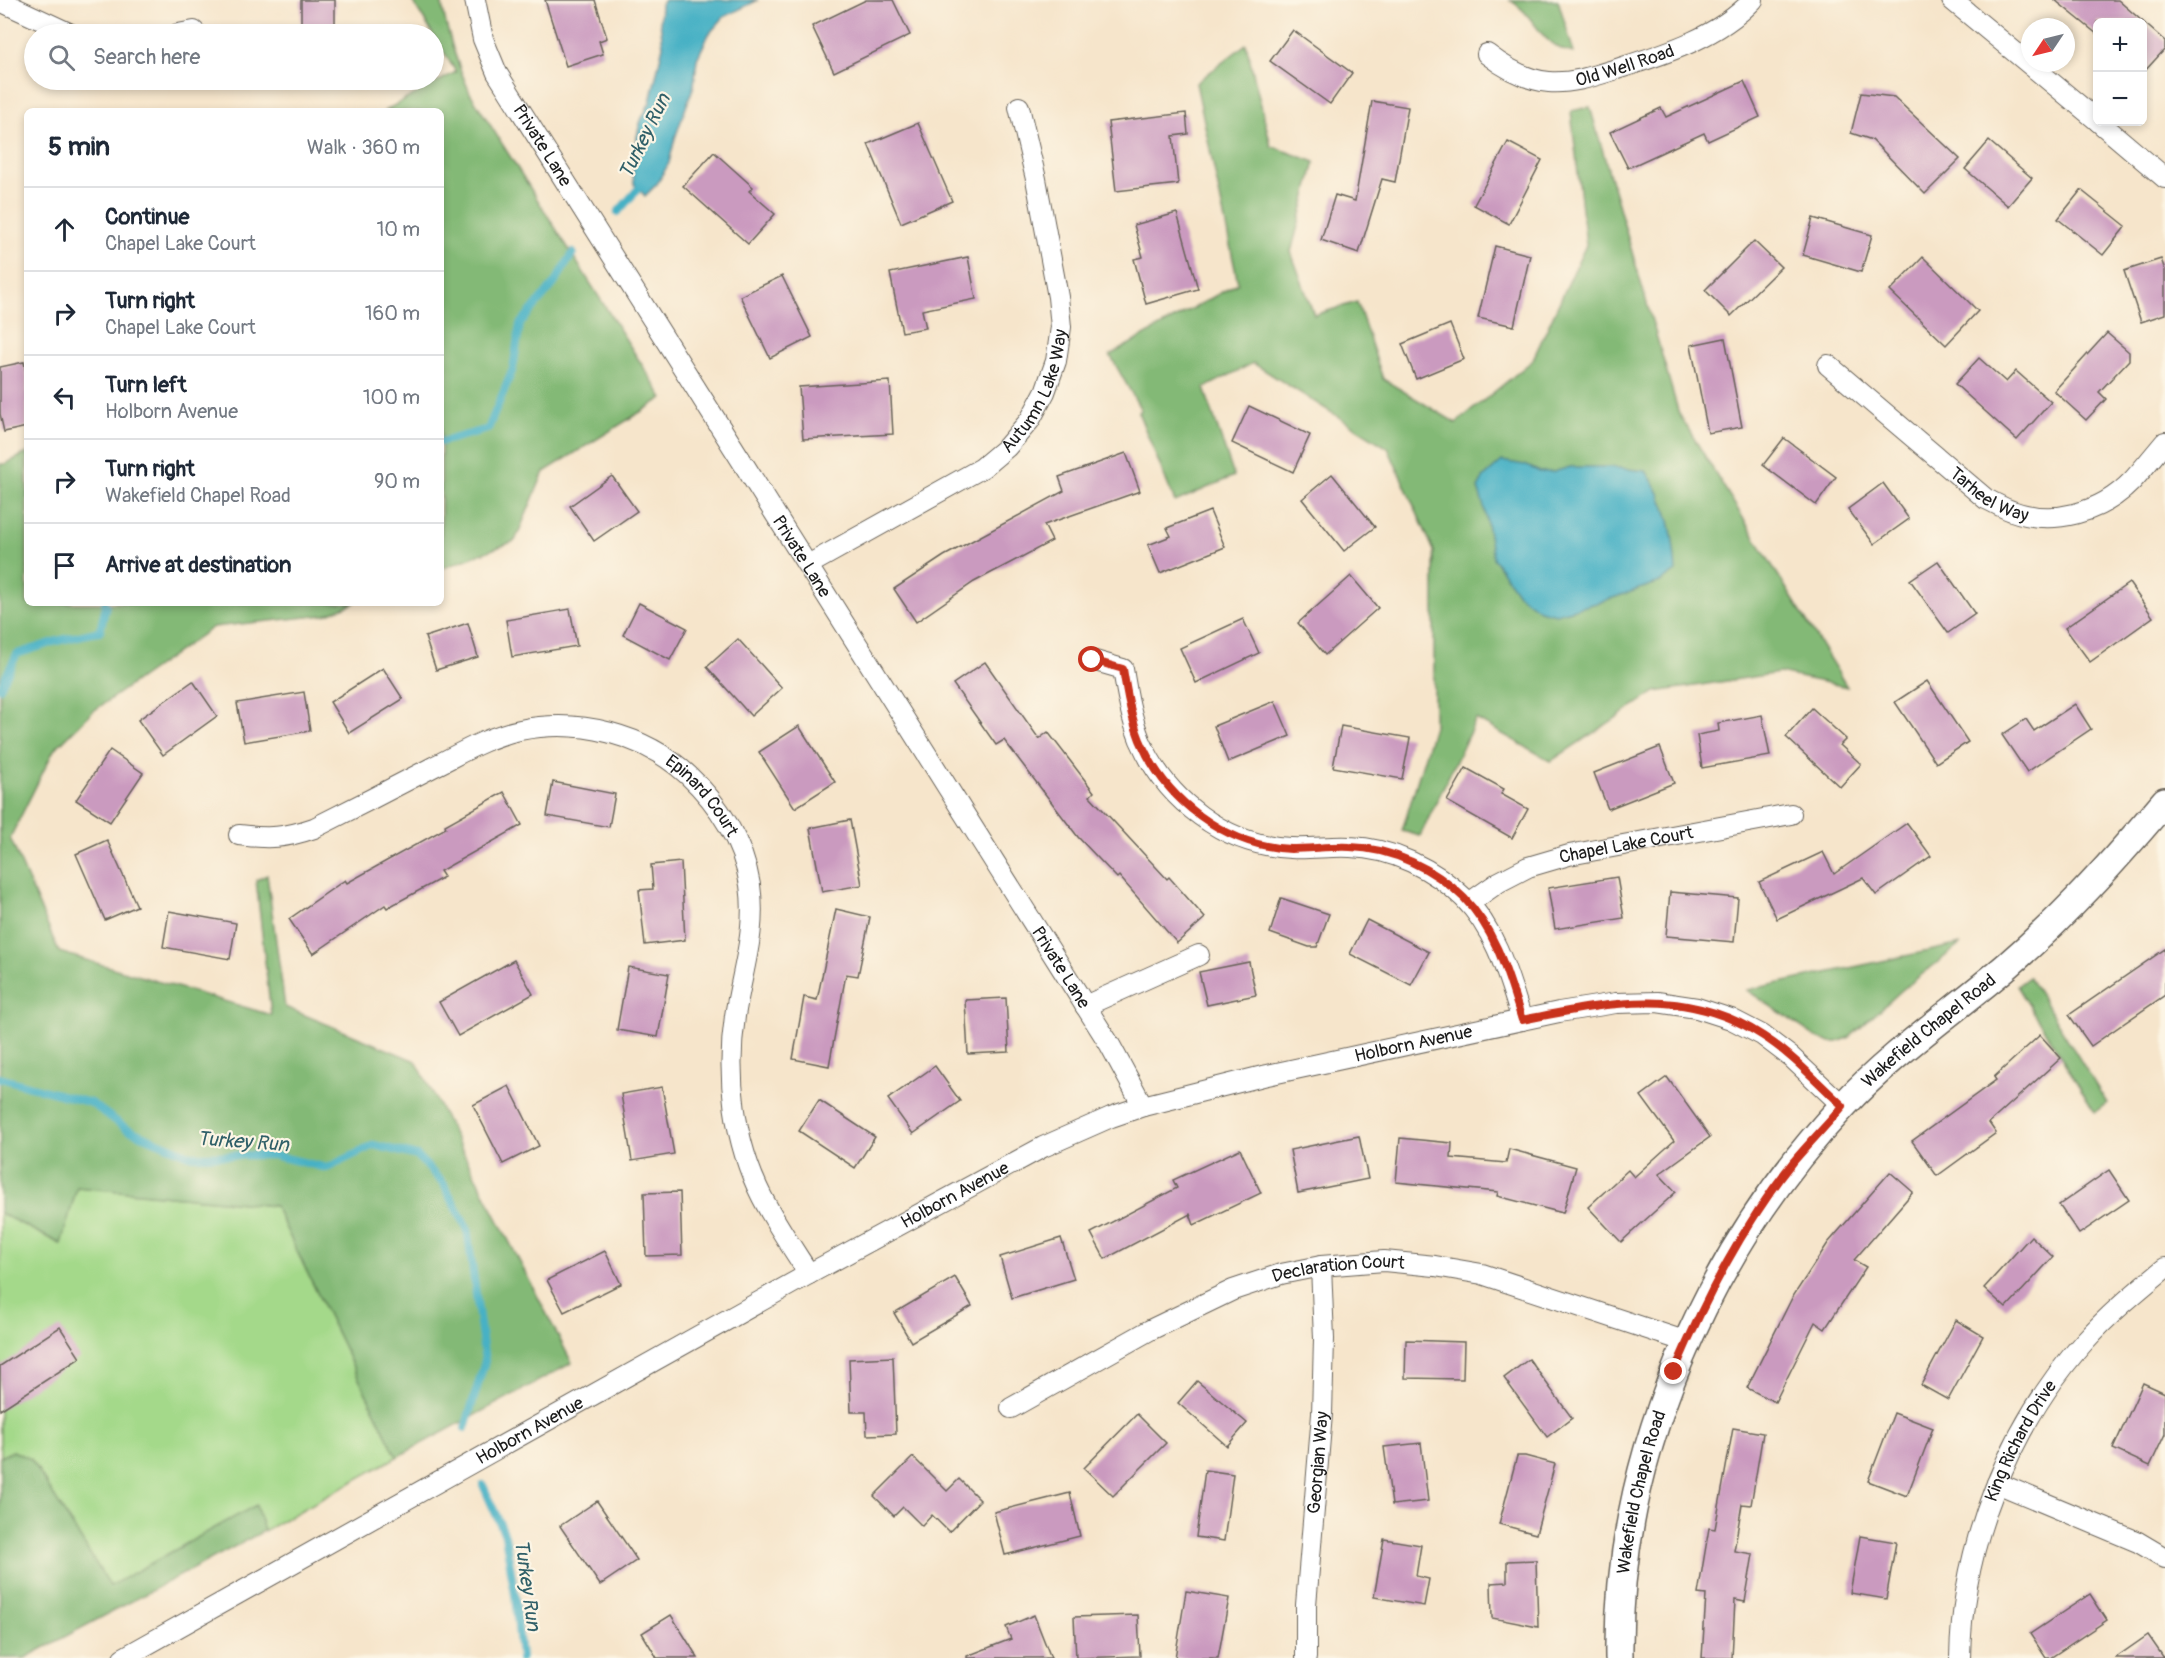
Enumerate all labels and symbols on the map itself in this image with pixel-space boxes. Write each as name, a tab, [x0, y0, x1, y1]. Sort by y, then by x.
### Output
north arrow	[2021, 18, 2075, 72]
street label: Old Well Road	[1573, 39, 1678, 92]
water label: Turkey Run	[613, 88, 677, 183]
street label: Private Lane	[508, 100, 577, 191]
street label: Autumn Lake Way	[996, 327, 1073, 458]
street label: Tarheel Way	[1945, 462, 2031, 527]
street label: Private Lane	[767, 511, 836, 602]
route start	[1078, 646, 1104, 672]
street label: Epinard Court	[661, 750, 744, 841]
street label: Chapel Lake Court	[1556, 821, 1696, 869]
street label: Private Lane	[1026, 922, 1095, 1013]
street label: Wakefield Chapel Road	[1857, 969, 2001, 1093]
street label: Holborn Avenue	[1352, 1020, 1474, 1068]
water label: Turkey Run	[196, 1126, 291, 1157]
street label: Holborn Avenue	[897, 1157, 1013, 1234]
street label: Declaration Court	[1269, 1250, 1407, 1288]
route end	[1660, 1358, 1686, 1384]
street label: King Richard Drive	[1980, 1376, 2062, 1505]
street label: Holborn Avenue	[472, 1391, 588, 1470]
street label: Wakefield Chapel Road	[1612, 1407, 1671, 1575]
street label: Georgian Way	[1303, 1410, 1334, 1515]
water label: Turkey Run	[509, 1538, 547, 1634]

